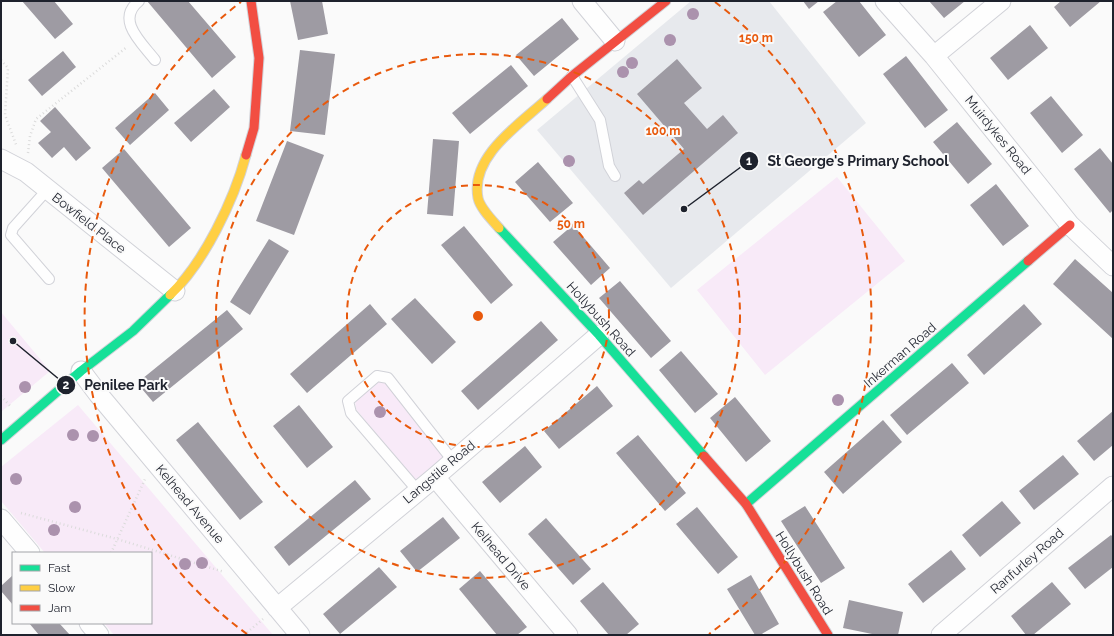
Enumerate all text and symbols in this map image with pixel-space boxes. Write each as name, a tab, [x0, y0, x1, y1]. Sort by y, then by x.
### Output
text: 150 m	[739, 31, 773, 45]
street label: Muirdykes Road	[962, 93, 1034, 177]
text: 100 m	[646, 124, 680, 138]
callout: St George's Primary School	[739, 148, 956, 174]
text: St George's Primary School	[767, 153, 949, 169]
text: 1	[746, 154, 752, 168]
street label: Bowfield Place	[49, 190, 129, 257]
text: 50 m	[557, 217, 585, 231]
street label: Hollybush Road	[564, 279, 638, 359]
centre of rings	[471, 309, 485, 323]
street label: Inkerman Road	[861, 320, 939, 390]
callout: Penilee Park	[56, 372, 176, 398]
text: Penilee Park	[84, 377, 168, 393]
text: 2	[63, 378, 70, 392]
street label: Langstile Road	[400, 438, 478, 506]
street label: Kelhead Avenue	[153, 462, 227, 547]
street label: Kelhead Drive	[468, 519, 534, 593]
street label: Ranfurley Road	[987, 525, 1067, 597]
street label: Hollybush Road	[772, 529, 836, 617]
legend	[12, 552, 152, 624]
text: Fast	[48, 561, 71, 575]
text: Slow	[48, 581, 75, 595]
text: Jam	[48, 601, 71, 615]

